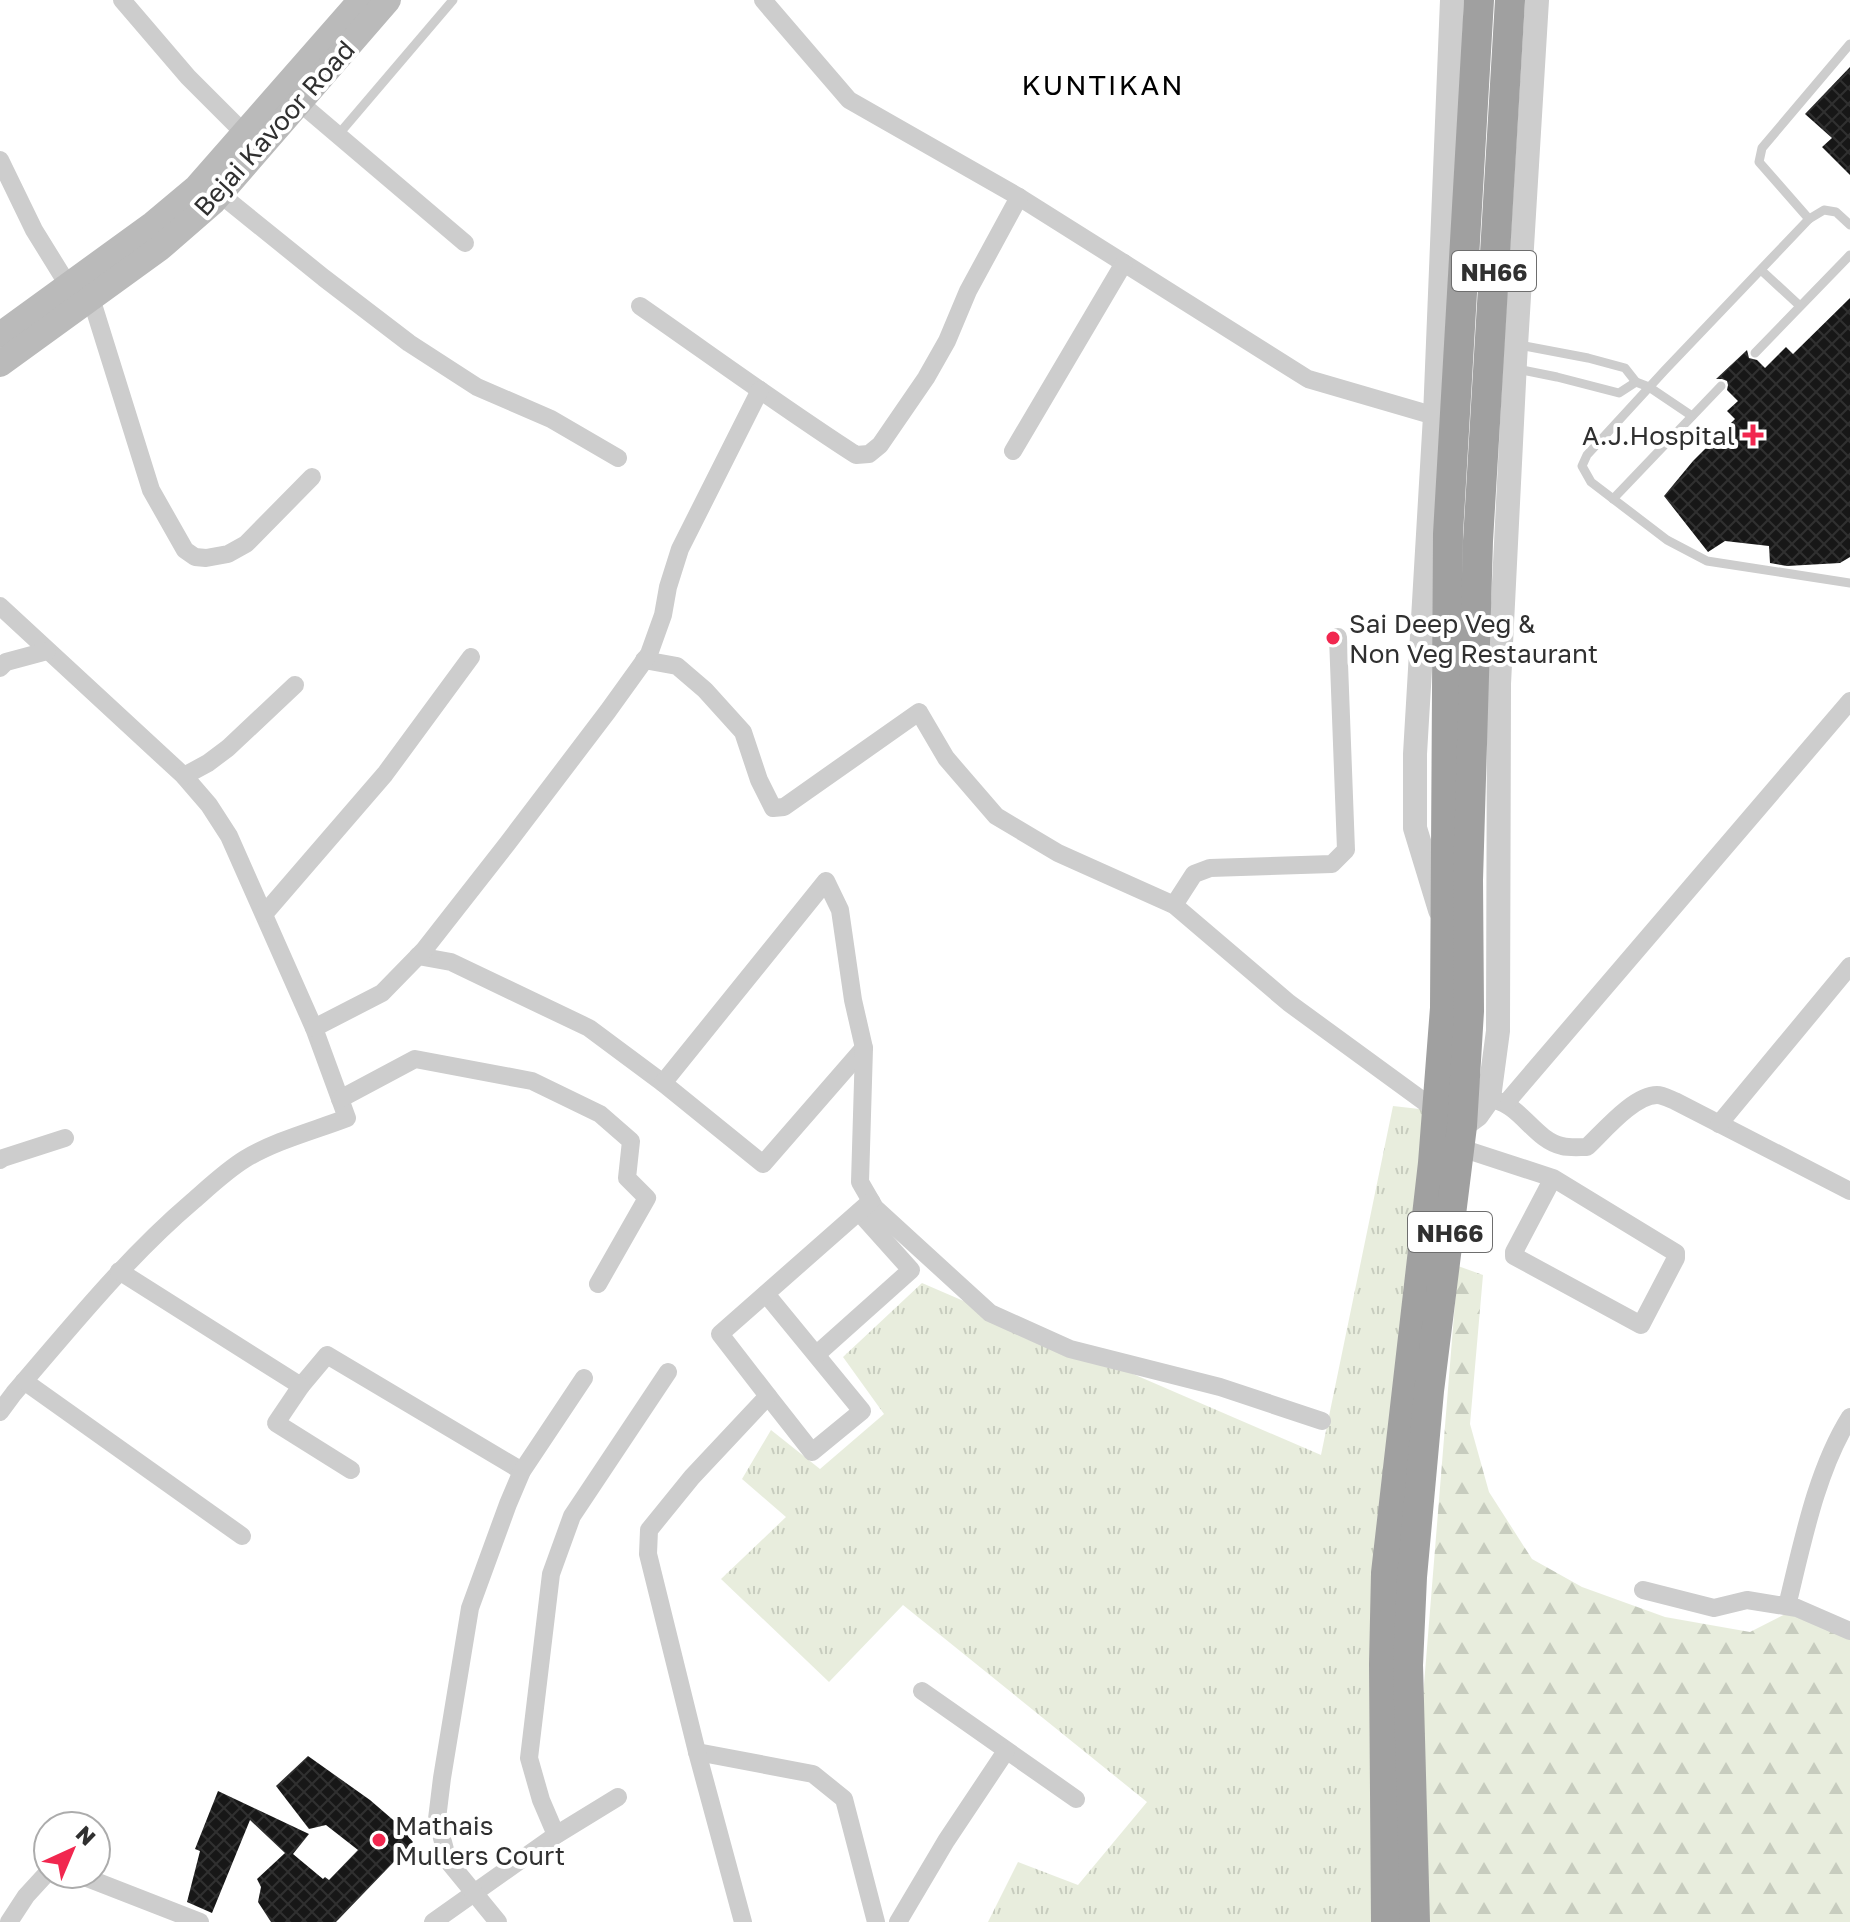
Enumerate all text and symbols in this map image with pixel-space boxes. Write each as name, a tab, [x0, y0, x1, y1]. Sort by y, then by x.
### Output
street label: Bejai Kavoor Road	[187, 34, 361, 222]
district label: KUNTIKAN	[1021, 68, 1185, 101]
road number: NH66	[1452, 251, 1536, 291]
place label: A.J.Hospital	[1582, 420, 1735, 451]
marker: A.J.Hospital	[1742, 424, 1764, 446]
place label: Sai Deep Veg & Non Veg Restaurant	[1349, 608, 1598, 669]
marker: Sai Deep Veg & Non Veg Restaurant	[1324, 629, 1342, 647]
road number: NH66	[1408, 1212, 1492, 1252]
north arrow	[32, 1810, 112, 1890]
place label: Mathais Mullers Court	[395, 1810, 565, 1871]
text: N	[71, 1820, 102, 1851]
marker: Mathais Mullers Court	[370, 1831, 388, 1849]

